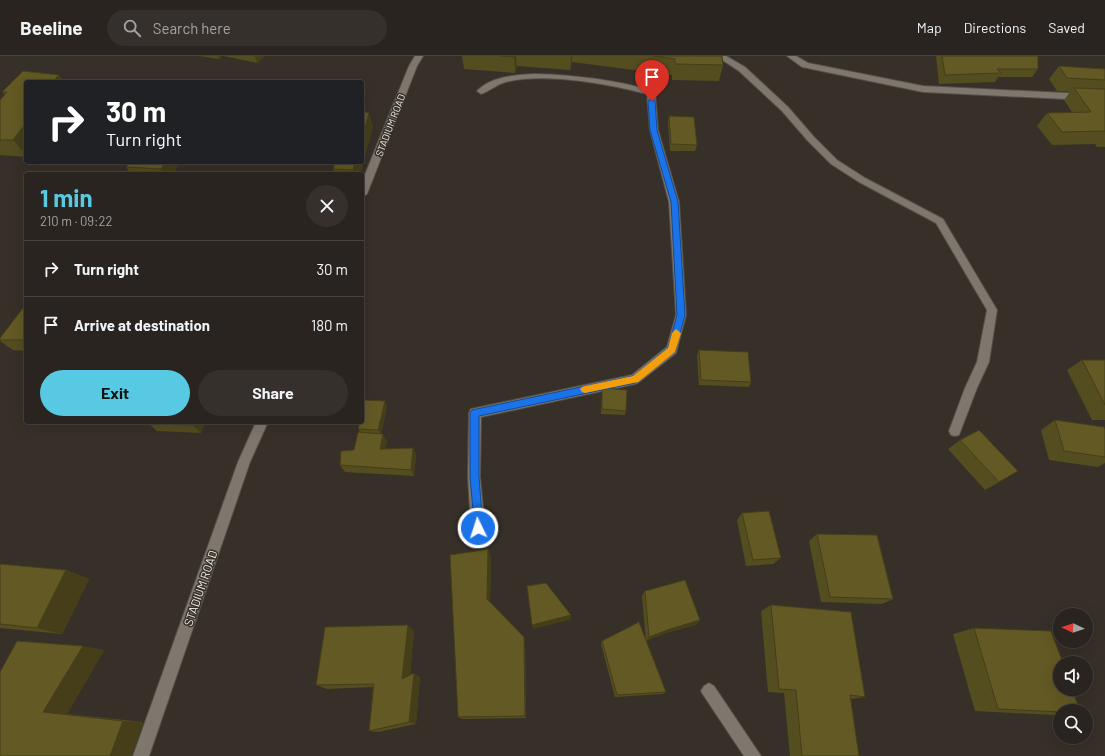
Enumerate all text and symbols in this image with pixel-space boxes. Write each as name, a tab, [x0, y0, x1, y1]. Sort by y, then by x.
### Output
search box	[107, 10, 387, 46]
text: Beeline	[20, 16, 83, 39]
icon: search	[121, 17, 143, 39]
text: Search here	[153, 19, 231, 37]
text: Map	[917, 19, 942, 36]
text: Directions	[964, 19, 1026, 36]
text: Saved	[1048, 19, 1085, 36]
pin	[635, 60, 669, 101]
icon: arrive	[641, 66, 663, 88]
street label: STADIUM ROAD	[373, 92, 407, 158]
text: 30 m	[106, 94, 166, 128]
icon: right	[40, 96, 92, 148]
text: Turn right	[106, 128, 182, 150]
text: 1 min	[40, 183, 93, 212]
button: close	[306, 185, 348, 227]
text: 210 m · 09:22	[40, 213, 112, 229]
icon: right	[40, 258, 62, 280]
text: Turn right	[74, 260, 139, 278]
text: 30 m	[316, 260, 348, 278]
icon: arrive	[40, 314, 62, 336]
text: Arrive at destination	[74, 316, 210, 334]
text: 180 m	[311, 316, 348, 334]
button: Exit	[40, 370, 190, 416]
button: Share	[198, 370, 348, 416]
position arrow	[457, 507, 499, 549]
street label: STADIUM ROAD	[181, 548, 219, 628]
north arrow	[1053, 608, 1093, 648]
map controls	[1053, 608, 1093, 744]
button: sound	[1053, 656, 1093, 696]
button: search	[1053, 704, 1093, 744]

